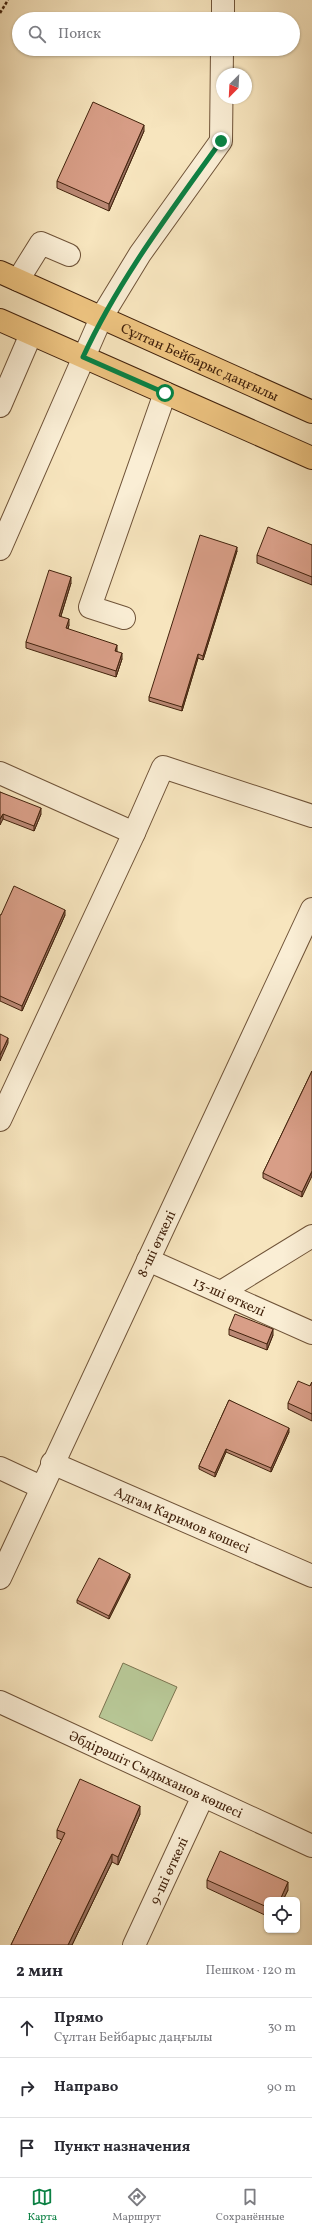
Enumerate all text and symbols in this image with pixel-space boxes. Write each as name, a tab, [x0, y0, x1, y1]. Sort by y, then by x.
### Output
search box	[12, 12, 300, 56]
icon: search	[26, 23, 48, 45]
text: Поиск	[58, 24, 101, 45]
north arrow	[216, 68, 252, 104]
route end	[212, 132, 230, 150]
street label: Сұлтан Бейбарыс даңғылы	[117, 319, 281, 407]
route start	[156, 384, 174, 402]
street label: 8-ші өткелі	[134, 1208, 181, 1281]
street label: 13-ші өткелі	[189, 1273, 268, 1322]
street label: Адгам Каримов көшесі	[111, 1483, 253, 1559]
street label: Әбдірәшіт Сыдыханов көшесі	[66, 1727, 246, 1824]
street label: 9-ші өткелі	[146, 1834, 194, 1908]
map controls	[264, 1897, 300, 1933]
button: locate	[264, 1897, 300, 1933]
text: 2 мин	[16, 1960, 63, 1983]
text: Пешком · 120 m	[205, 1962, 296, 1980]
text: Прямо	[54, 2008, 103, 2029]
icon: ahead	[16, 2017, 38, 2039]
text: 30 m	[268, 2019, 296, 2037]
text: Сұлтан Бейбарыс даңғылы	[54, 2029, 212, 2047]
icon: right	[16, 2077, 38, 2099]
text: Направо	[54, 2077, 118, 2098]
text: 90 m	[267, 2079, 296, 2097]
icon: arrive	[16, 2137, 38, 2159]
text: Пункт назначения	[54, 2137, 190, 2158]
tab: Карта	[27, 2186, 57, 2225]
tab: Маршрут	[112, 2186, 161, 2225]
tab: Сохранённые	[216, 2186, 284, 2225]

